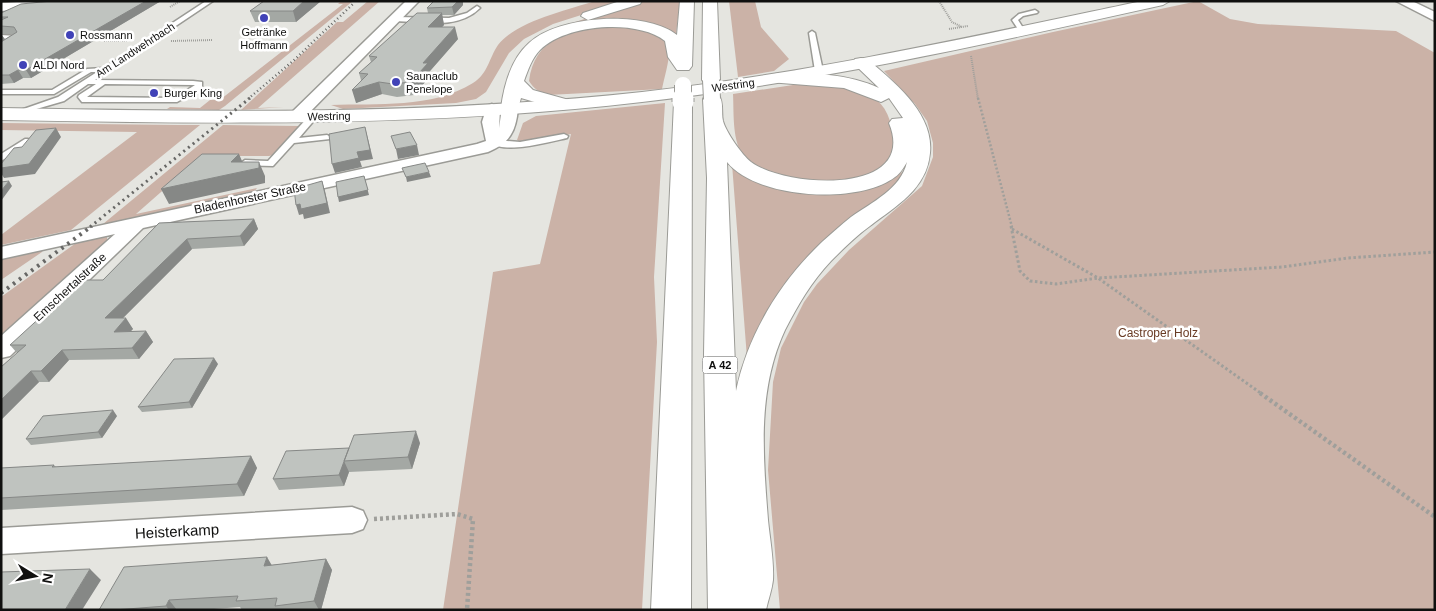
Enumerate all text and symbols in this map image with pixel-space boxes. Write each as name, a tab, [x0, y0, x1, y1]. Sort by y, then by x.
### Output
marker: Getränke Hoffmann	[258, 12, 270, 24]
street label: Am Landwehrbach	[93, 20, 177, 80]
place label: Getränke Hoffmann	[240, 26, 288, 51]
marker: Rossmann	[64, 29, 76, 41]
place label: Rossmann	[80, 29, 133, 41]
marker: ALDI Nord	[17, 59, 29, 71]
place label: ALDI Nord	[33, 59, 84, 71]
place label: Saunaclub Penelope	[406, 70, 458, 95]
marker: Saunaclub Penelope	[390, 76, 402, 88]
street label: Westring	[711, 76, 755, 94]
marker: Burger King	[148, 87, 160, 99]
place label: Burger King	[164, 87, 222, 99]
street label: Westring	[307, 110, 351, 122]
street label: Bladenhorster Straße	[193, 179, 308, 217]
street label: Emschertalstraße	[31, 250, 109, 324]
park label: Castroper Holz	[1118, 326, 1198, 340]
road number: A 42	[702, 356, 738, 374]
street label: Heisterkamp	[135, 520, 219, 542]
north arrow	[10, 551, 60, 601]
text: N	[39, 572, 57, 585]

